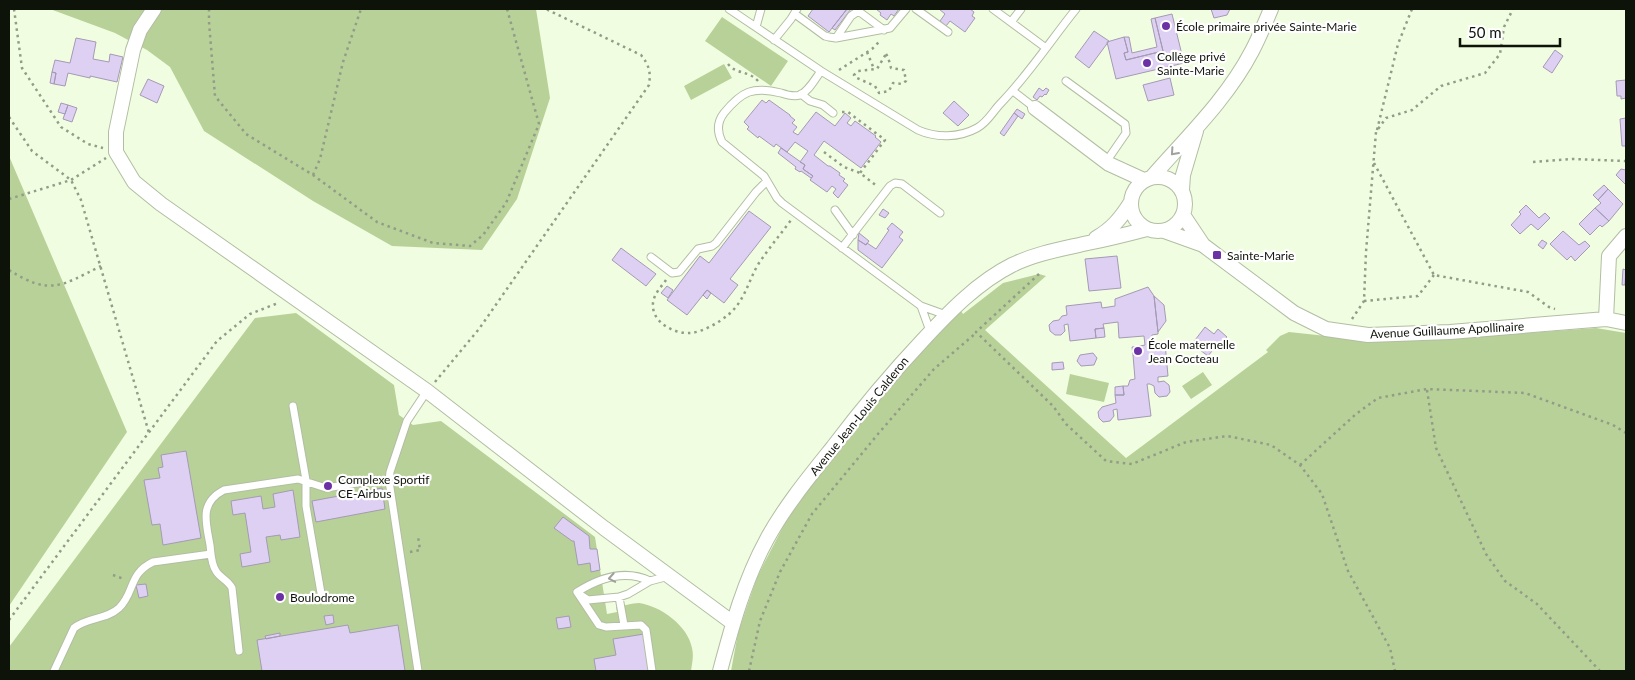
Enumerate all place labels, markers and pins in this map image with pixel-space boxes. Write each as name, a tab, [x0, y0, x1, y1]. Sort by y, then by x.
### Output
place label: École primaire privée Sainte-Marie	[1176, 19, 1357, 34]
marker: École primaire privée Sainte-Marie	[1160, 20, 1172, 32]
place label: Collège privé Sainte-Marie	[1157, 49, 1226, 78]
marker: Collège privé Sainte-Marie	[1141, 57, 1153, 69]
place label: Sainte-Marie	[1227, 248, 1294, 263]
marker: Sainte-Marie	[1211, 249, 1223, 261]
place label: École maternelle Jean Cocteau	[1148, 337, 1235, 366]
marker: École maternelle Jean Cocteau	[1132, 345, 1144, 357]
place label: Complexe Sportif CE-Airbus	[338, 472, 430, 501]
marker: Complexe Sportif CE-Airbus	[322, 480, 334, 492]
place label: Boulodrome	[290, 590, 355, 605]
marker: Boulodrome	[274, 591, 286, 603]

